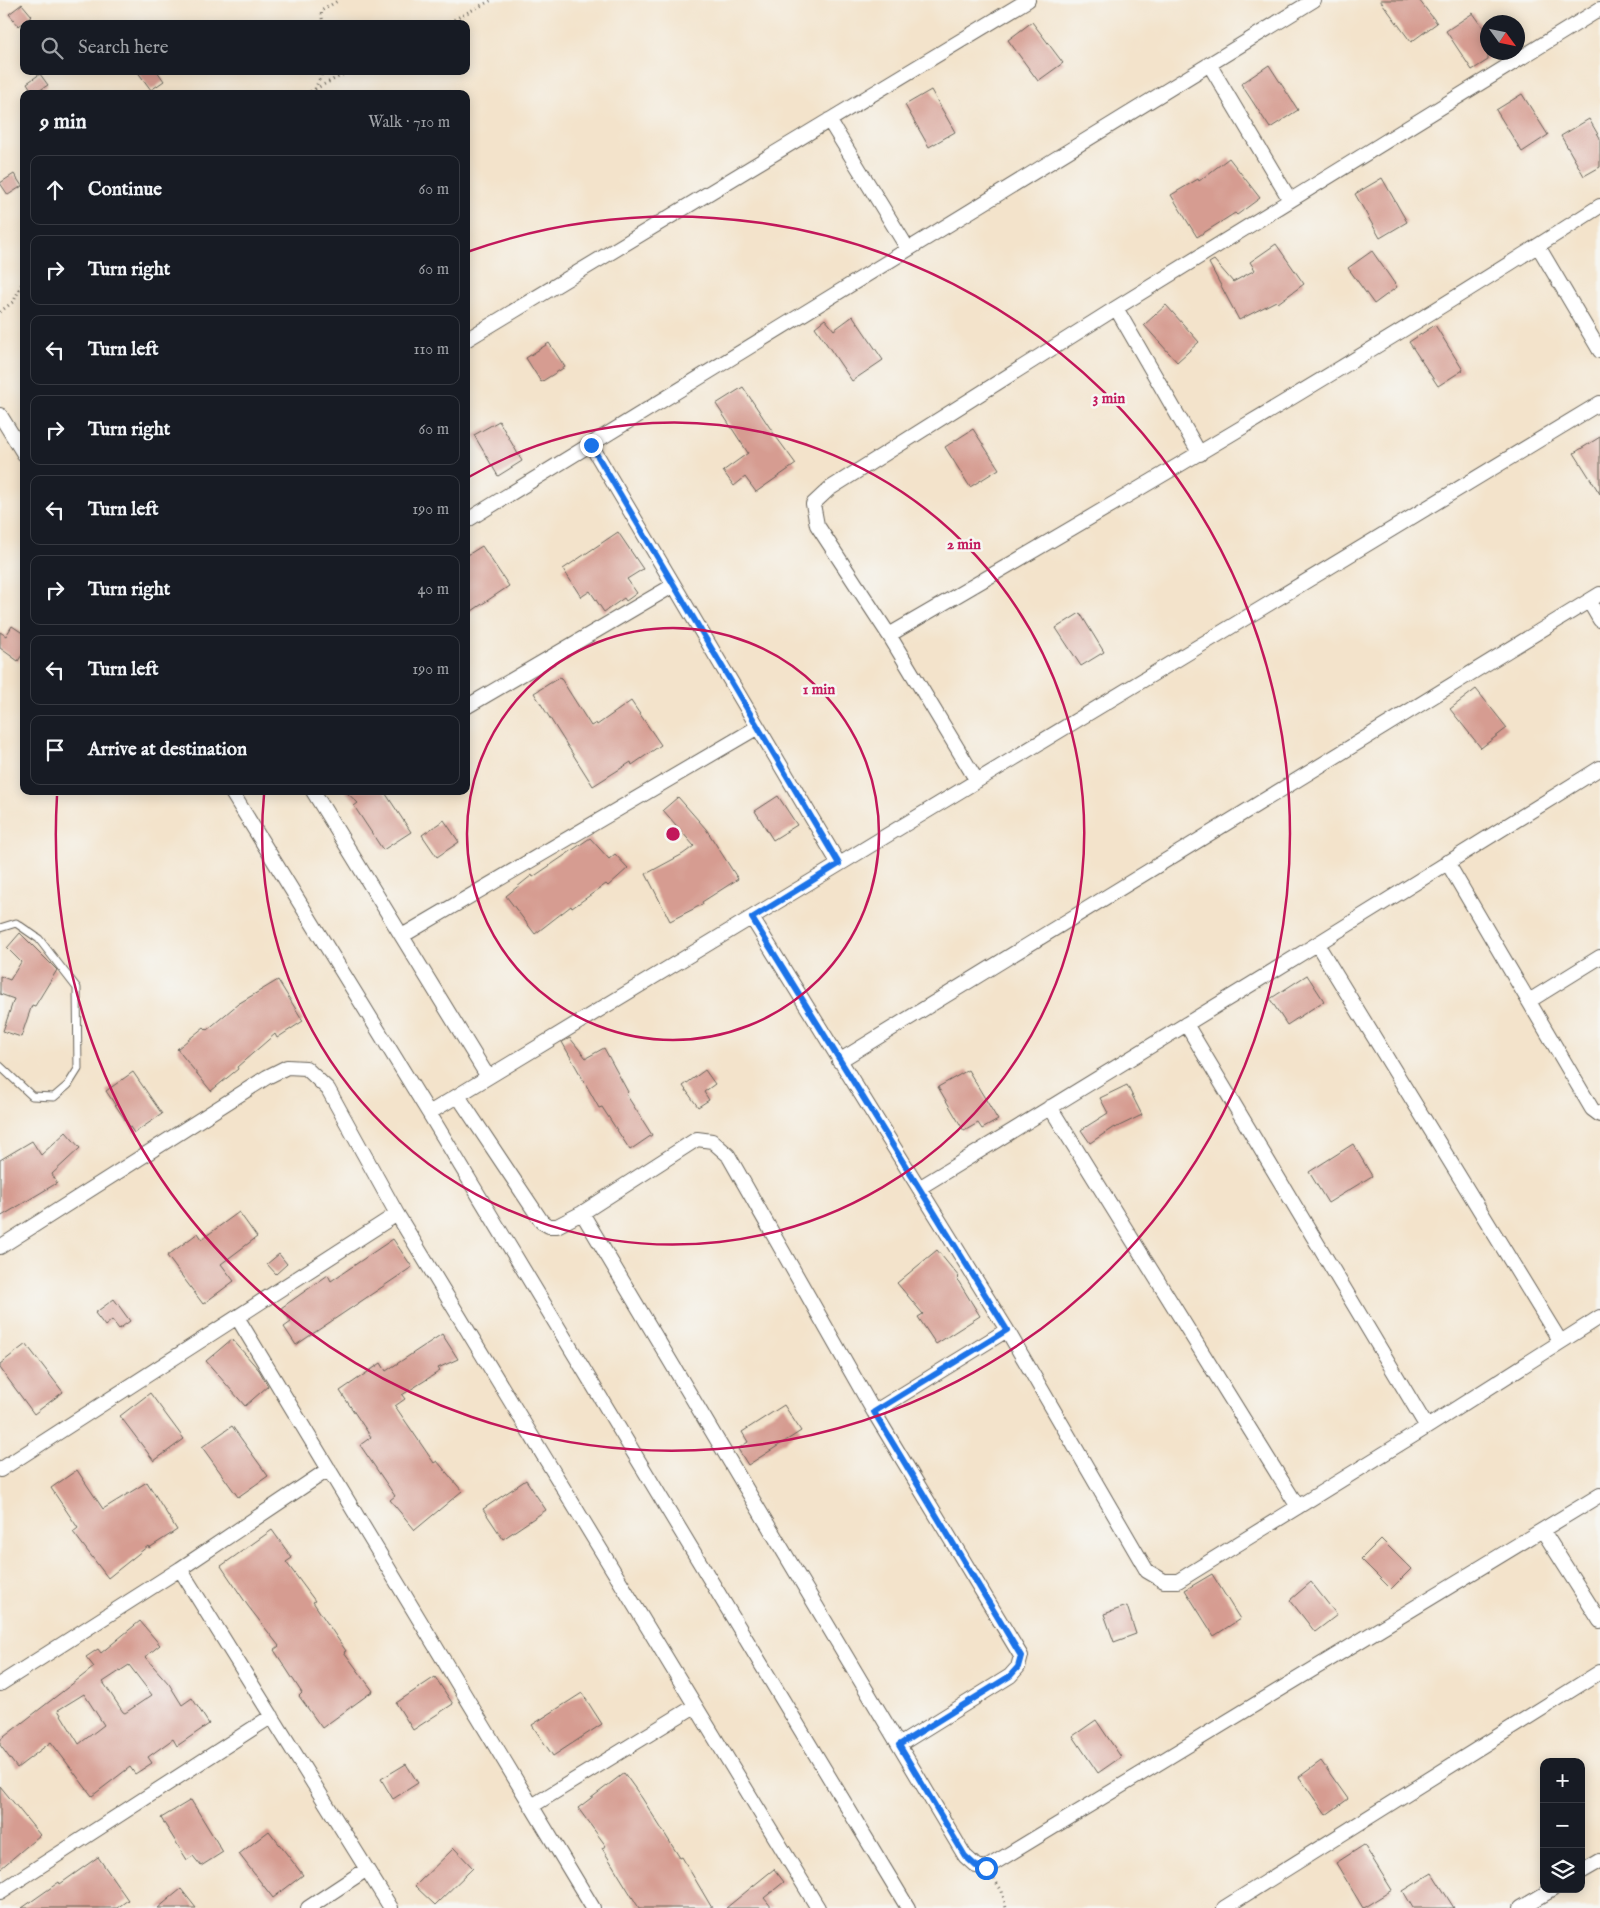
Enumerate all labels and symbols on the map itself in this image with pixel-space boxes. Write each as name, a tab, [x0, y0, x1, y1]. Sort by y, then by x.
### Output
north arrow	[1480, 15, 1525, 60]
text: 3 min	[1093, 389, 1125, 408]
route end	[580, 434, 603, 457]
text: 2 min	[947, 535, 981, 554]
text: 1 min	[803, 680, 835, 699]
centre of rings	[664, 825, 682, 843]
route start	[975, 1857, 998, 1880]

